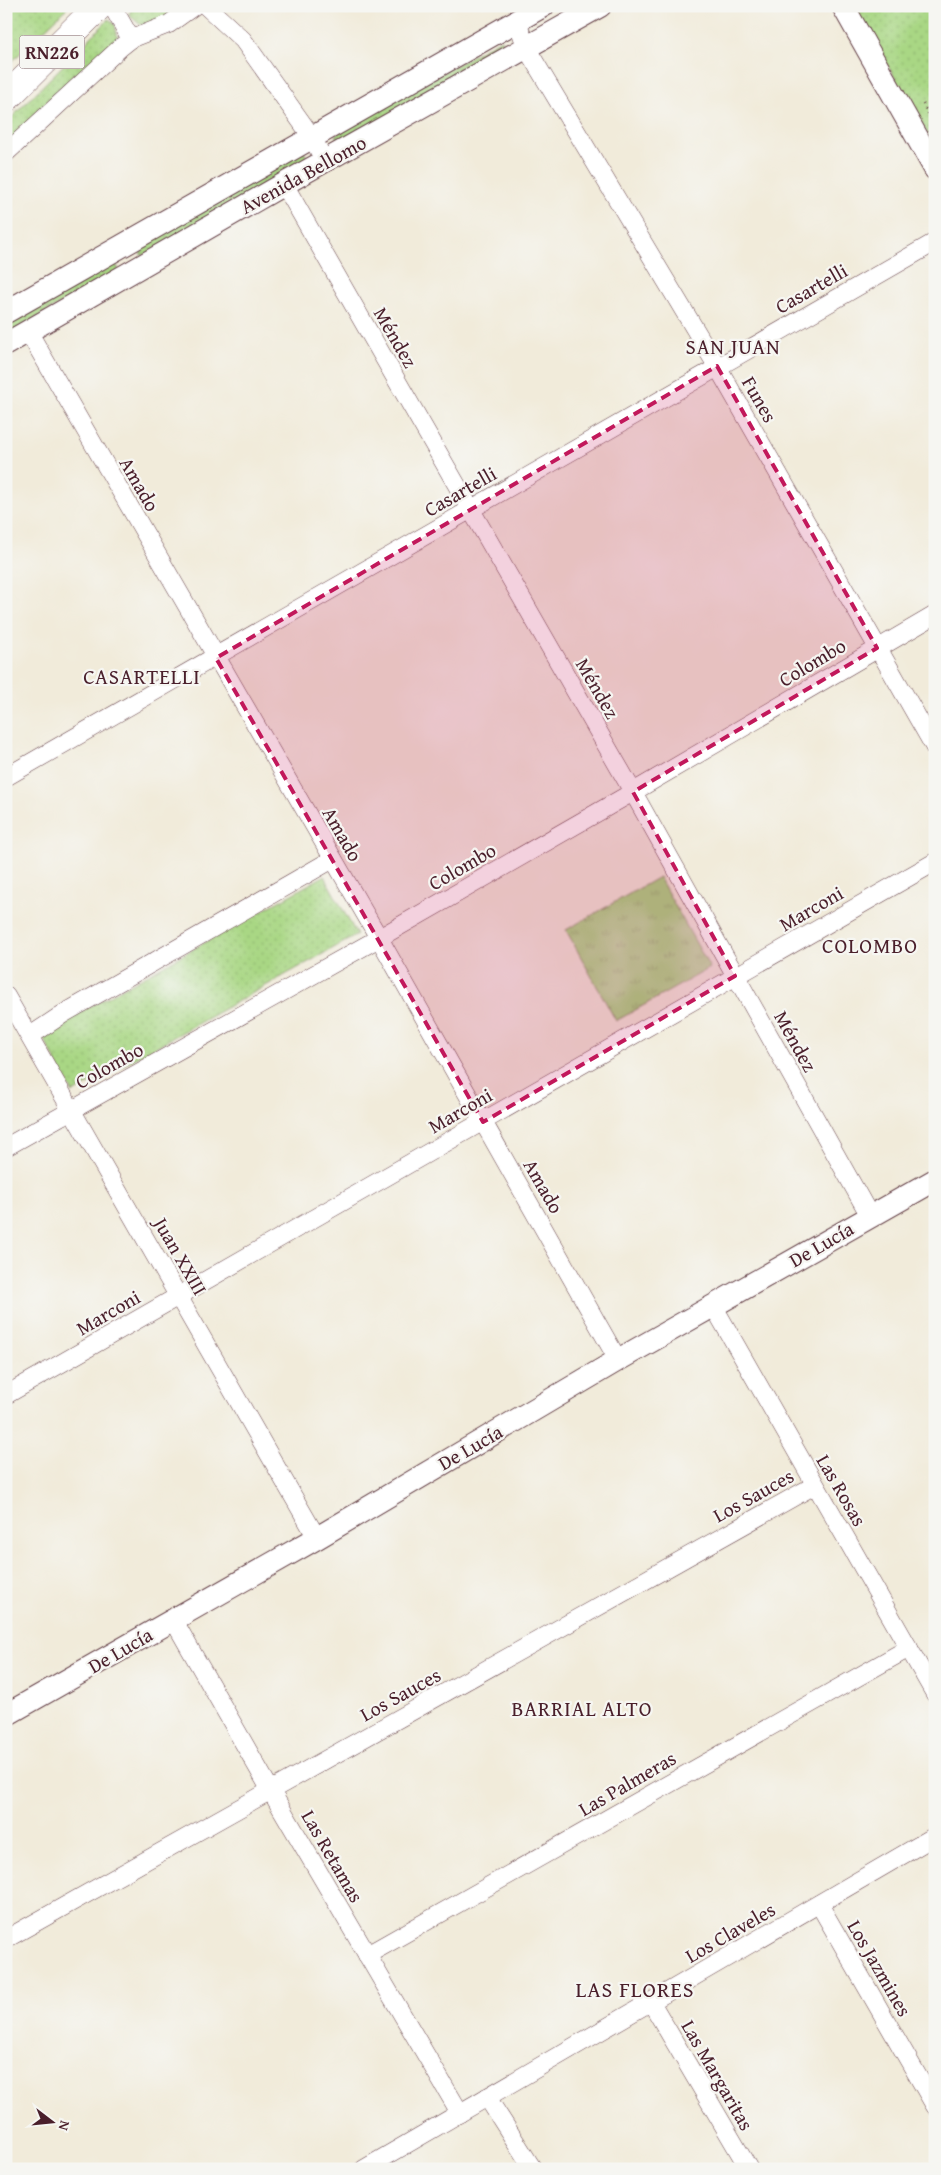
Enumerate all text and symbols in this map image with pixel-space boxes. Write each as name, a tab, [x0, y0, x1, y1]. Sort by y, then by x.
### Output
road number: RN226	[20, 36, 84, 68]
street label: Avenida Bellomo	[235, 127, 371, 221]
street label: Casartelli	[769, 255, 853, 320]
street label: Méndez	[367, 301, 425, 373]
district label: SAN JUAN	[685, 331, 781, 362]
street label: Funes	[735, 370, 785, 428]
street label: Amado	[113, 451, 167, 517]
street label: Casartelli	[418, 458, 502, 523]
street label: Colombo	[773, 631, 851, 693]
street label: Méndez	[569, 652, 627, 724]
district label: CASARTELLI	[83, 661, 201, 692]
street label: Amado	[316, 801, 370, 867]
street label: Colombo	[423, 835, 501, 897]
street label: Marconi	[774, 878, 849, 938]
district label: COLOMBO	[822, 930, 918, 961]
street label: Méndez	[767, 1005, 825, 1077]
street label: Colombo	[70, 1034, 148, 1096]
street label: Marconi	[423, 1080, 498, 1140]
street label: Amado	[517, 1153, 571, 1219]
street label: Juan XXIII	[146, 1209, 215, 1300]
street label: De Lucía	[783, 1214, 859, 1274]
street label: Marconi	[71, 1282, 146, 1342]
street label: De Lucía	[432, 1417, 508, 1477]
street label: Las Rosas	[810, 1449, 874, 1531]
street label: Los Sauces	[707, 1461, 799, 1529]
street label: De Lucía	[82, 1620, 158, 1680]
street label: Los Sauces	[354, 1660, 446, 1728]
district label: BARRIAL ALTO	[511, 1693, 653, 1724]
street label: Las Palmeras	[573, 1743, 681, 1823]
street label: Las Retamas	[295, 1804, 371, 1908]
street label: Los Claveles	[680, 1894, 780, 1969]
street label: Los Jazmines	[841, 1914, 919, 2022]
district label: LAS FLORES	[575, 1973, 695, 2005]
street label: Las Margaritas	[675, 2014, 761, 2136]
north arrow	[28, 2098, 78, 2148]
text: N	[53, 2118, 75, 2133]

